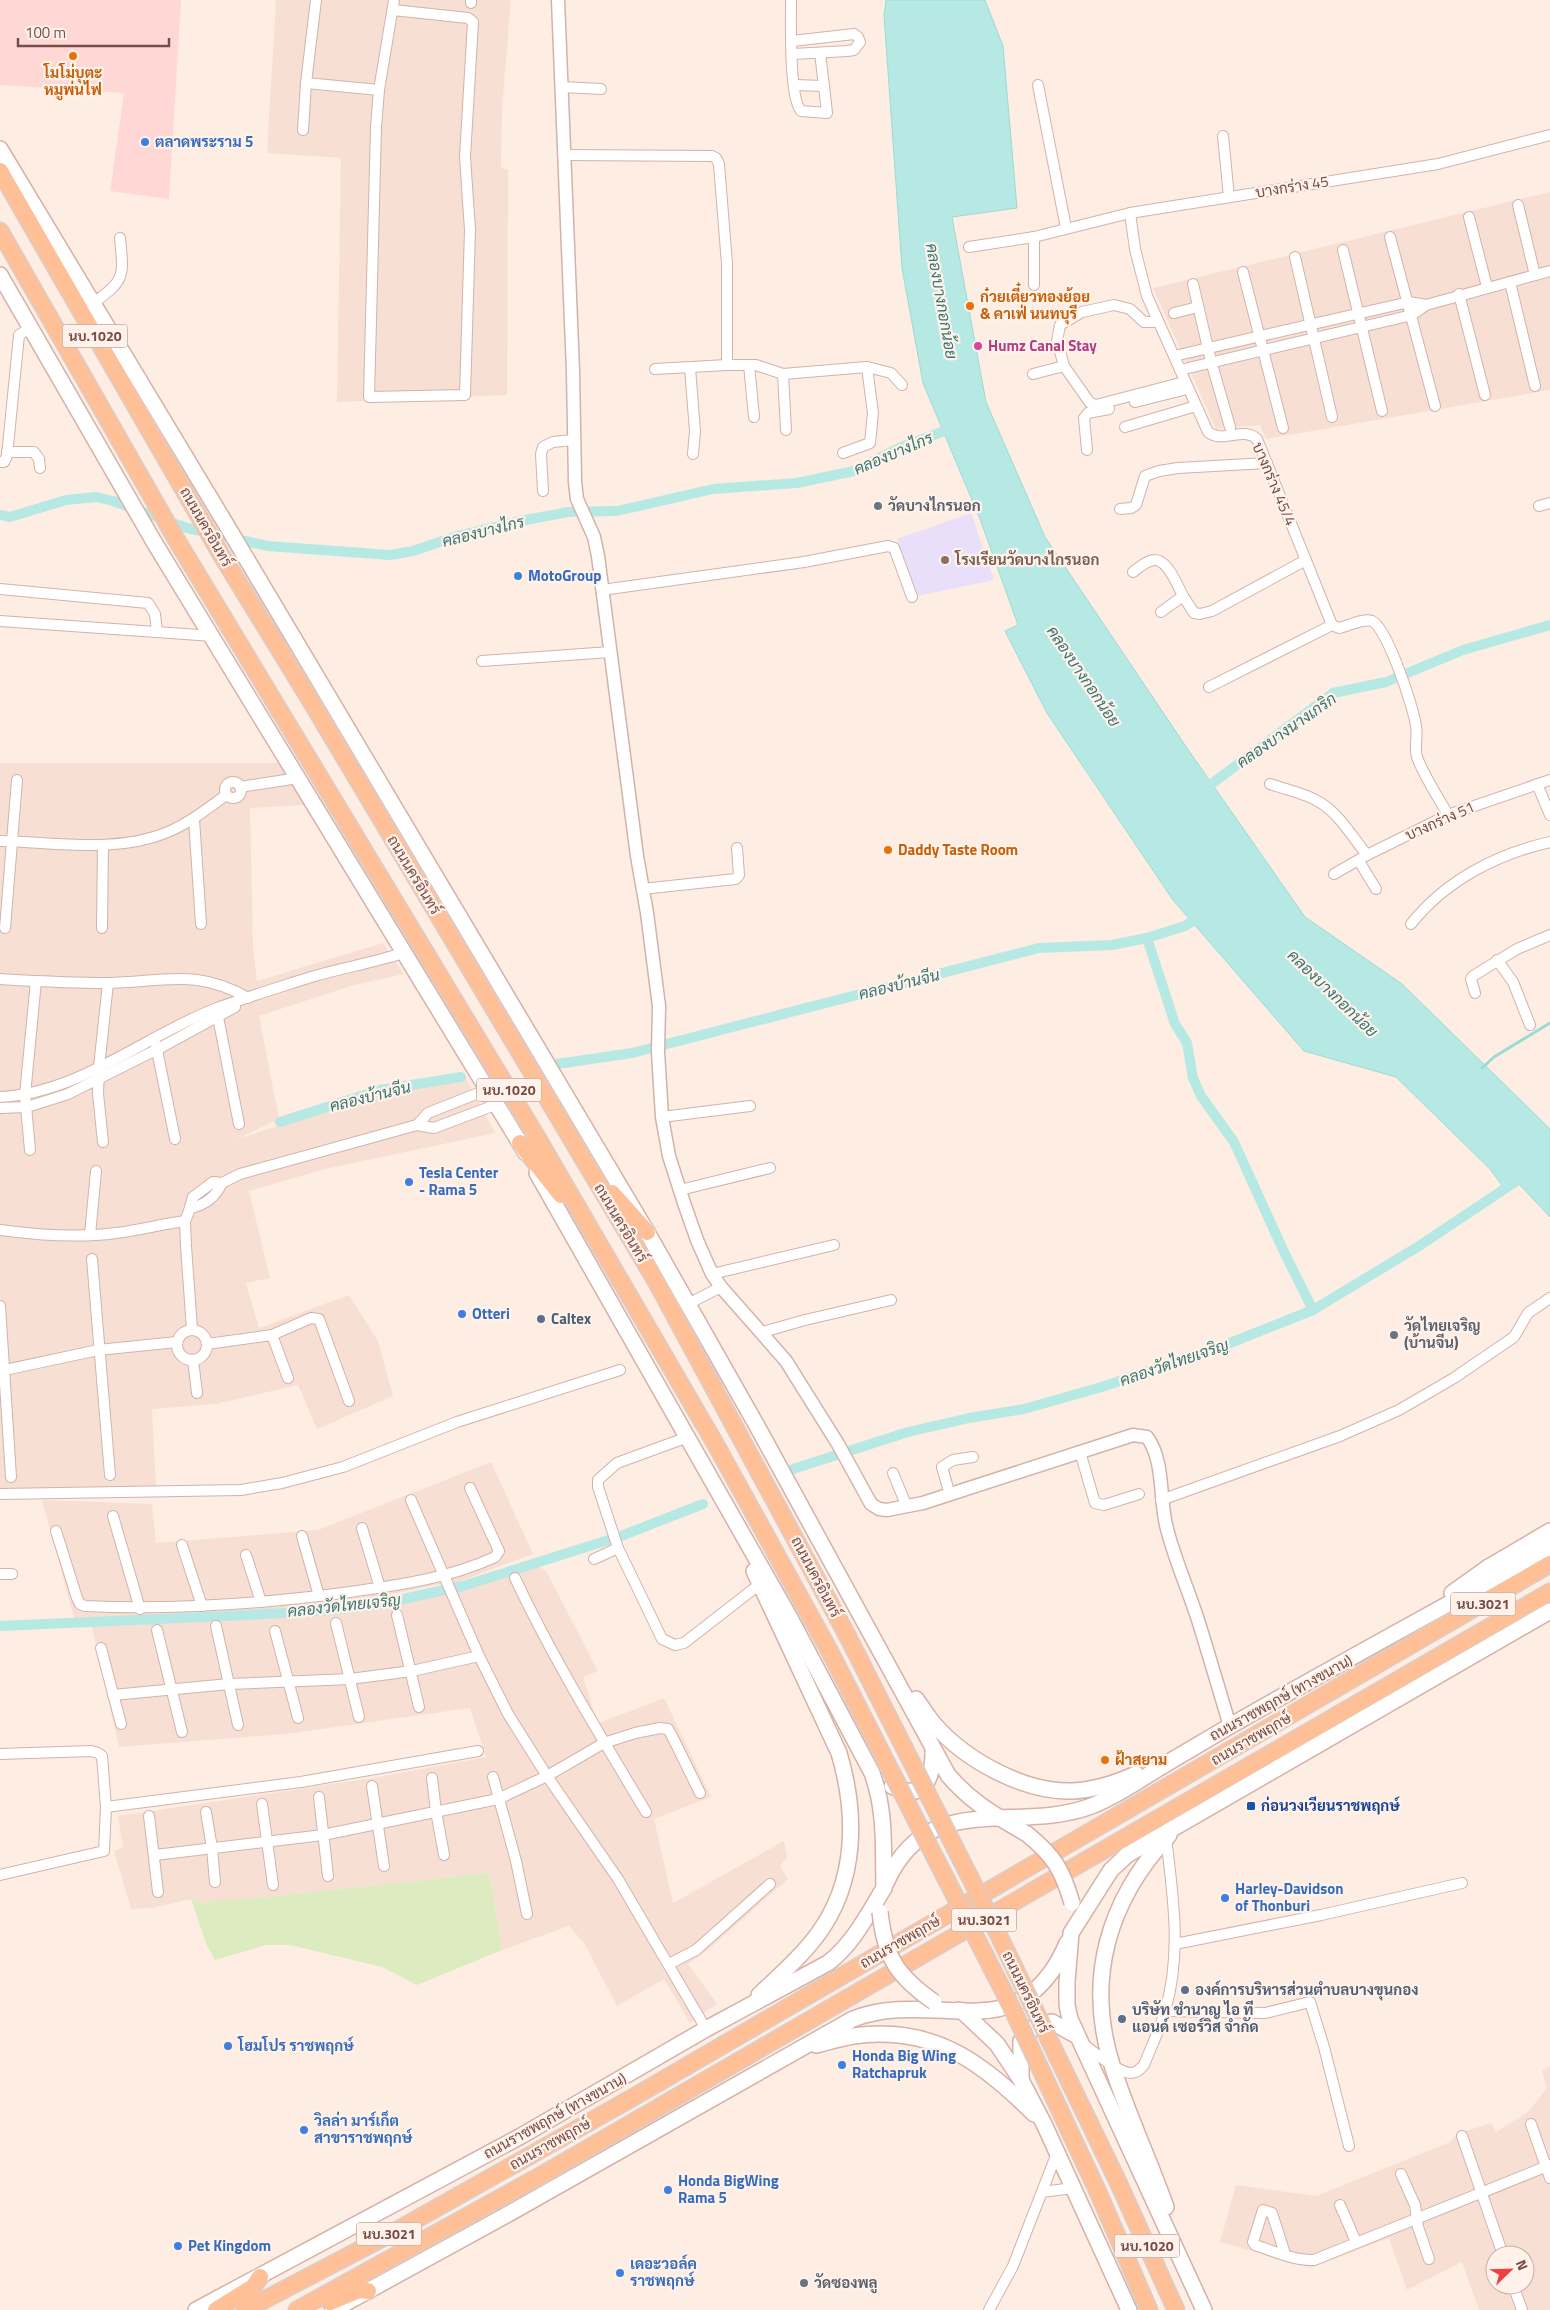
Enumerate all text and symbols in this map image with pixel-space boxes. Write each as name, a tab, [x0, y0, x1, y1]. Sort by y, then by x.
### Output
scale bar	[18, 15, 169, 47]
text: 100 m	[25, 21, 66, 44]
marker: โมโม่บูตะ หมูพ่นไฟ	[67, 50, 79, 62]
place label: โมโม่บูตะ หมูพ่นไฟ	[43, 61, 102, 101]
place label: ตลาดพระราม 5	[155, 130, 253, 153]
marker: ตลาดพระราม 5	[139, 136, 151, 148]
street label: บางกร่าง 45	[1254, 169, 1330, 204]
water label: คลองบางกอกน้อย	[920, 241, 964, 361]
place label: ก๋วยเตี๋ยวทองย้อย & คาเฟ่ นนทบุรี	[980, 282, 1090, 325]
marker: ก๋วยเตี๋ยวทองย้อย & คาเฟ่ นนทบุรี	[964, 300, 976, 312]
road number: นบ.1020	[62, 324, 128, 348]
place label: Humz Canal Stay	[988, 334, 1097, 357]
marker: Humz Canal Stay	[972, 340, 984, 352]
water label: คลองบางไกร	[850, 425, 938, 480]
street label: บางกร่าง 45/4	[1247, 439, 1302, 529]
street label: ถนนนครอินทร์	[174, 482, 239, 571]
place label: วัดบางไกรนอก	[888, 494, 981, 517]
marker: วัดบางไกรนอก	[872, 500, 884, 512]
water label: คลองบางไกร	[439, 509, 528, 553]
place label: โรงเรียนวัดบางไกรนอก	[954, 548, 1100, 571]
marker: โรงเรียนวัดบางไกรนอก	[939, 554, 951, 566]
place label: MotoGroup	[528, 564, 601, 587]
marker: MotoGroup	[512, 570, 524, 582]
water label: คลองบางกอกน้อย	[1041, 621, 1127, 731]
water label: คลองบางนางเกริก	[1231, 687, 1341, 773]
street label: บางกร่าง 51	[1401, 795, 1478, 846]
street label: ถนนนครอินทร์	[382, 831, 447, 919]
place label: Daddy Taste Room	[898, 838, 1018, 861]
marker: Daddy Taste Room	[882, 844, 894, 856]
water label: คลองบางกอกน้อย	[1282, 944, 1384, 1042]
water label: คลองบ้านจีน	[856, 962, 942, 1006]
water label: คลองบ้านจีน	[327, 1074, 413, 1118]
road number: นบ.1020	[476, 1078, 542, 1102]
place label: Tesla Center - Rama 5	[419, 1161, 499, 1201]
marker: Tesla Center - Rama 5	[403, 1176, 415, 1188]
street label: ถนนนครอินทร์	[589, 1179, 654, 1267]
place label: Otteri	[472, 1302, 510, 1325]
place label: Caltex	[551, 1307, 591, 1330]
marker: Otteri	[456, 1308, 468, 1320]
marker: Caltex	[535, 1313, 547, 1325]
place label: วัดไทยเจริญ (บ้านจีน)	[1404, 1314, 1481, 1354]
marker: วัดไทยเจริญ (บ้านจีน)	[1388, 1329, 1400, 1341]
water label: คลองวัดไทยเจริญ	[1116, 1332, 1232, 1392]
street label: ถนนนครอินทร์	[785, 1532, 848, 1622]
water label: คลองวัดไทยเจริญ	[286, 1587, 403, 1623]
road number: นบ.3021	[1450, 1592, 1516, 1616]
street label: ถนนราชพฤกษ์ (ทางขนาน)	[1207, 1651, 1355, 1745]
street label: ถนนราชพฤกษ์	[1208, 1709, 1294, 1769]
place label: ฝ้าสยาม	[1115, 1748, 1167, 1771]
marker: ฝ้าสยาม	[1099, 1754, 1111, 1766]
place label: ก่อนวงเวียนราชพฤกษ์	[1261, 1794, 1400, 1817]
marker: ก่อนวงเวียนราชพฤกษ์	[1245, 1800, 1257, 1812]
place label: Harley-Davidson of Thonburi	[1235, 1877, 1344, 1917]
marker: Harley-Davidson of Thonburi	[1219, 1892, 1231, 1904]
road number: นบ.3021	[952, 1908, 1016, 1932]
street label: ถนนราชพฤกษ์	[855, 1909, 945, 1974]
street label: ถนนนครอินทร์	[997, 1947, 1056, 2037]
place label: องค์การบริหารส่วนตำบลบางขุนกอง	[1195, 1978, 1418, 2001]
marker: องค์การบริหารส่วนตำบลบางขุนกอง	[1179, 1984, 1191, 1996]
place label: บริษัท ชำนาญ ไอ ที แอนด์ เซอร์วิส จำกัด	[1132, 1998, 1259, 2038]
marker: บริษัท ชำนาญ ไอ ที แอนด์ เซอร์วิส จำกัด	[1116, 2013, 1128, 2025]
place label: โฮมโปร ราชพฤกษ์	[237, 2034, 354, 2057]
marker: โฮมโปร ราชพฤกษ์	[222, 2040, 234, 2052]
place label: Honda Big Wing Ratchapruk	[852, 2044, 956, 2084]
marker: Honda Big Wing Ratchapruk	[836, 2059, 848, 2071]
street label: ถนนราชพฤกษ์ (ทางขนาน)	[481, 2069, 629, 2163]
place label: วิลล่า มาร์เก็ต สาขาราชพฤกษ์	[313, 2109, 413, 2149]
street label: ถนนราชพฤกษ์	[506, 2114, 594, 2174]
marker: วิลล่า มาร์เก็ต สาขาราชพฤกษ์	[298, 2124, 310, 2136]
place label: Honda BigWing Rama 5	[678, 2169, 779, 2209]
marker: Honda BigWing Rama 5	[662, 2184, 674, 2196]
road number: นบ.3021	[356, 2222, 422, 2246]
place label: Pet Kingdom	[188, 2234, 271, 2257]
road number: นบ.1020	[1114, 2234, 1180, 2258]
marker: Pet Kingdom	[172, 2240, 184, 2252]
north arrow	[1485, 2245, 1535, 2295]
place label: เดอะวอล์ค ราชพฤกษ์	[630, 2252, 697, 2292]
text: N	[1511, 2256, 1534, 2273]
marker: เดอะวอล์ค ราชพฤกษ์	[614, 2267, 626, 2279]
place label: วัดซองพลู	[814, 2271, 878, 2294]
marker: วัดซองพลู	[798, 2277, 810, 2289]

